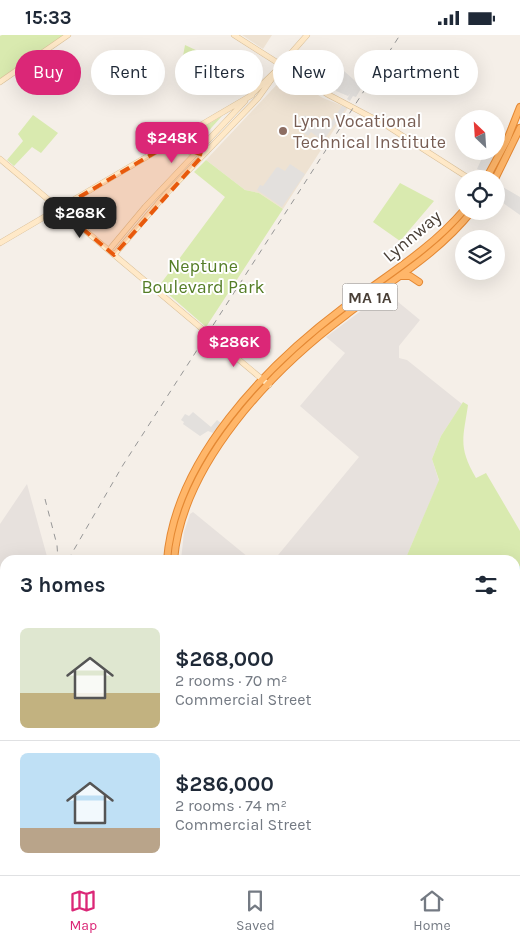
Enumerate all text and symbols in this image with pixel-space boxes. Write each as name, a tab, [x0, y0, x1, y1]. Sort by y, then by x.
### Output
text: 15:33	[25, 7, 72, 29]
chip: Buy	[15, 50, 81, 95]
chip: Rent	[91, 50, 165, 95]
chip: Filters	[175, 50, 263, 95]
chip: New	[273, 50, 344, 95]
chip: Apartment	[354, 50, 478, 95]
place label: Lynn Vocational Technical Institute	[293, 110, 446, 153]
north arrow	[455, 110, 505, 160]
map controls	[455, 110, 505, 280]
pin: $248K	[137, 121, 207, 164]
marker: Lynn Vocational Technical Institute	[277, 125, 289, 137]
text: $248K	[146, 128, 198, 147]
button: locate	[455, 170, 505, 220]
pin: $268K	[45, 197, 115, 239]
text: $268K	[54, 203, 106, 222]
street label: Lynnway	[378, 205, 446, 267]
button: layers	[455, 230, 505, 280]
park label: Neptune Boulevard Park	[141, 255, 265, 298]
road number: MA 1A	[342, 283, 398, 311]
pin: $286K	[199, 325, 269, 368]
text: $286K	[208, 332, 260, 351]
icon: filters	[472, 571, 500, 599]
text: 3 homes	[20, 573, 105, 597]
text: $268,000	[175, 647, 274, 671]
icon: home	[60, 648, 120, 708]
text: 2 rooms · 70 m²	[175, 671, 287, 690]
text: Commercial Street	[175, 690, 312, 709]
text: $286,000	[175, 772, 274, 796]
icon: home	[60, 773, 120, 833]
text: 2 rooms · 74 m²	[175, 796, 287, 815]
text: Commercial Street	[175, 815, 312, 834]
tab: Map	[69, 887, 97, 934]
tab: Saved	[236, 887, 275, 934]
tab: Home	[413, 887, 451, 934]

